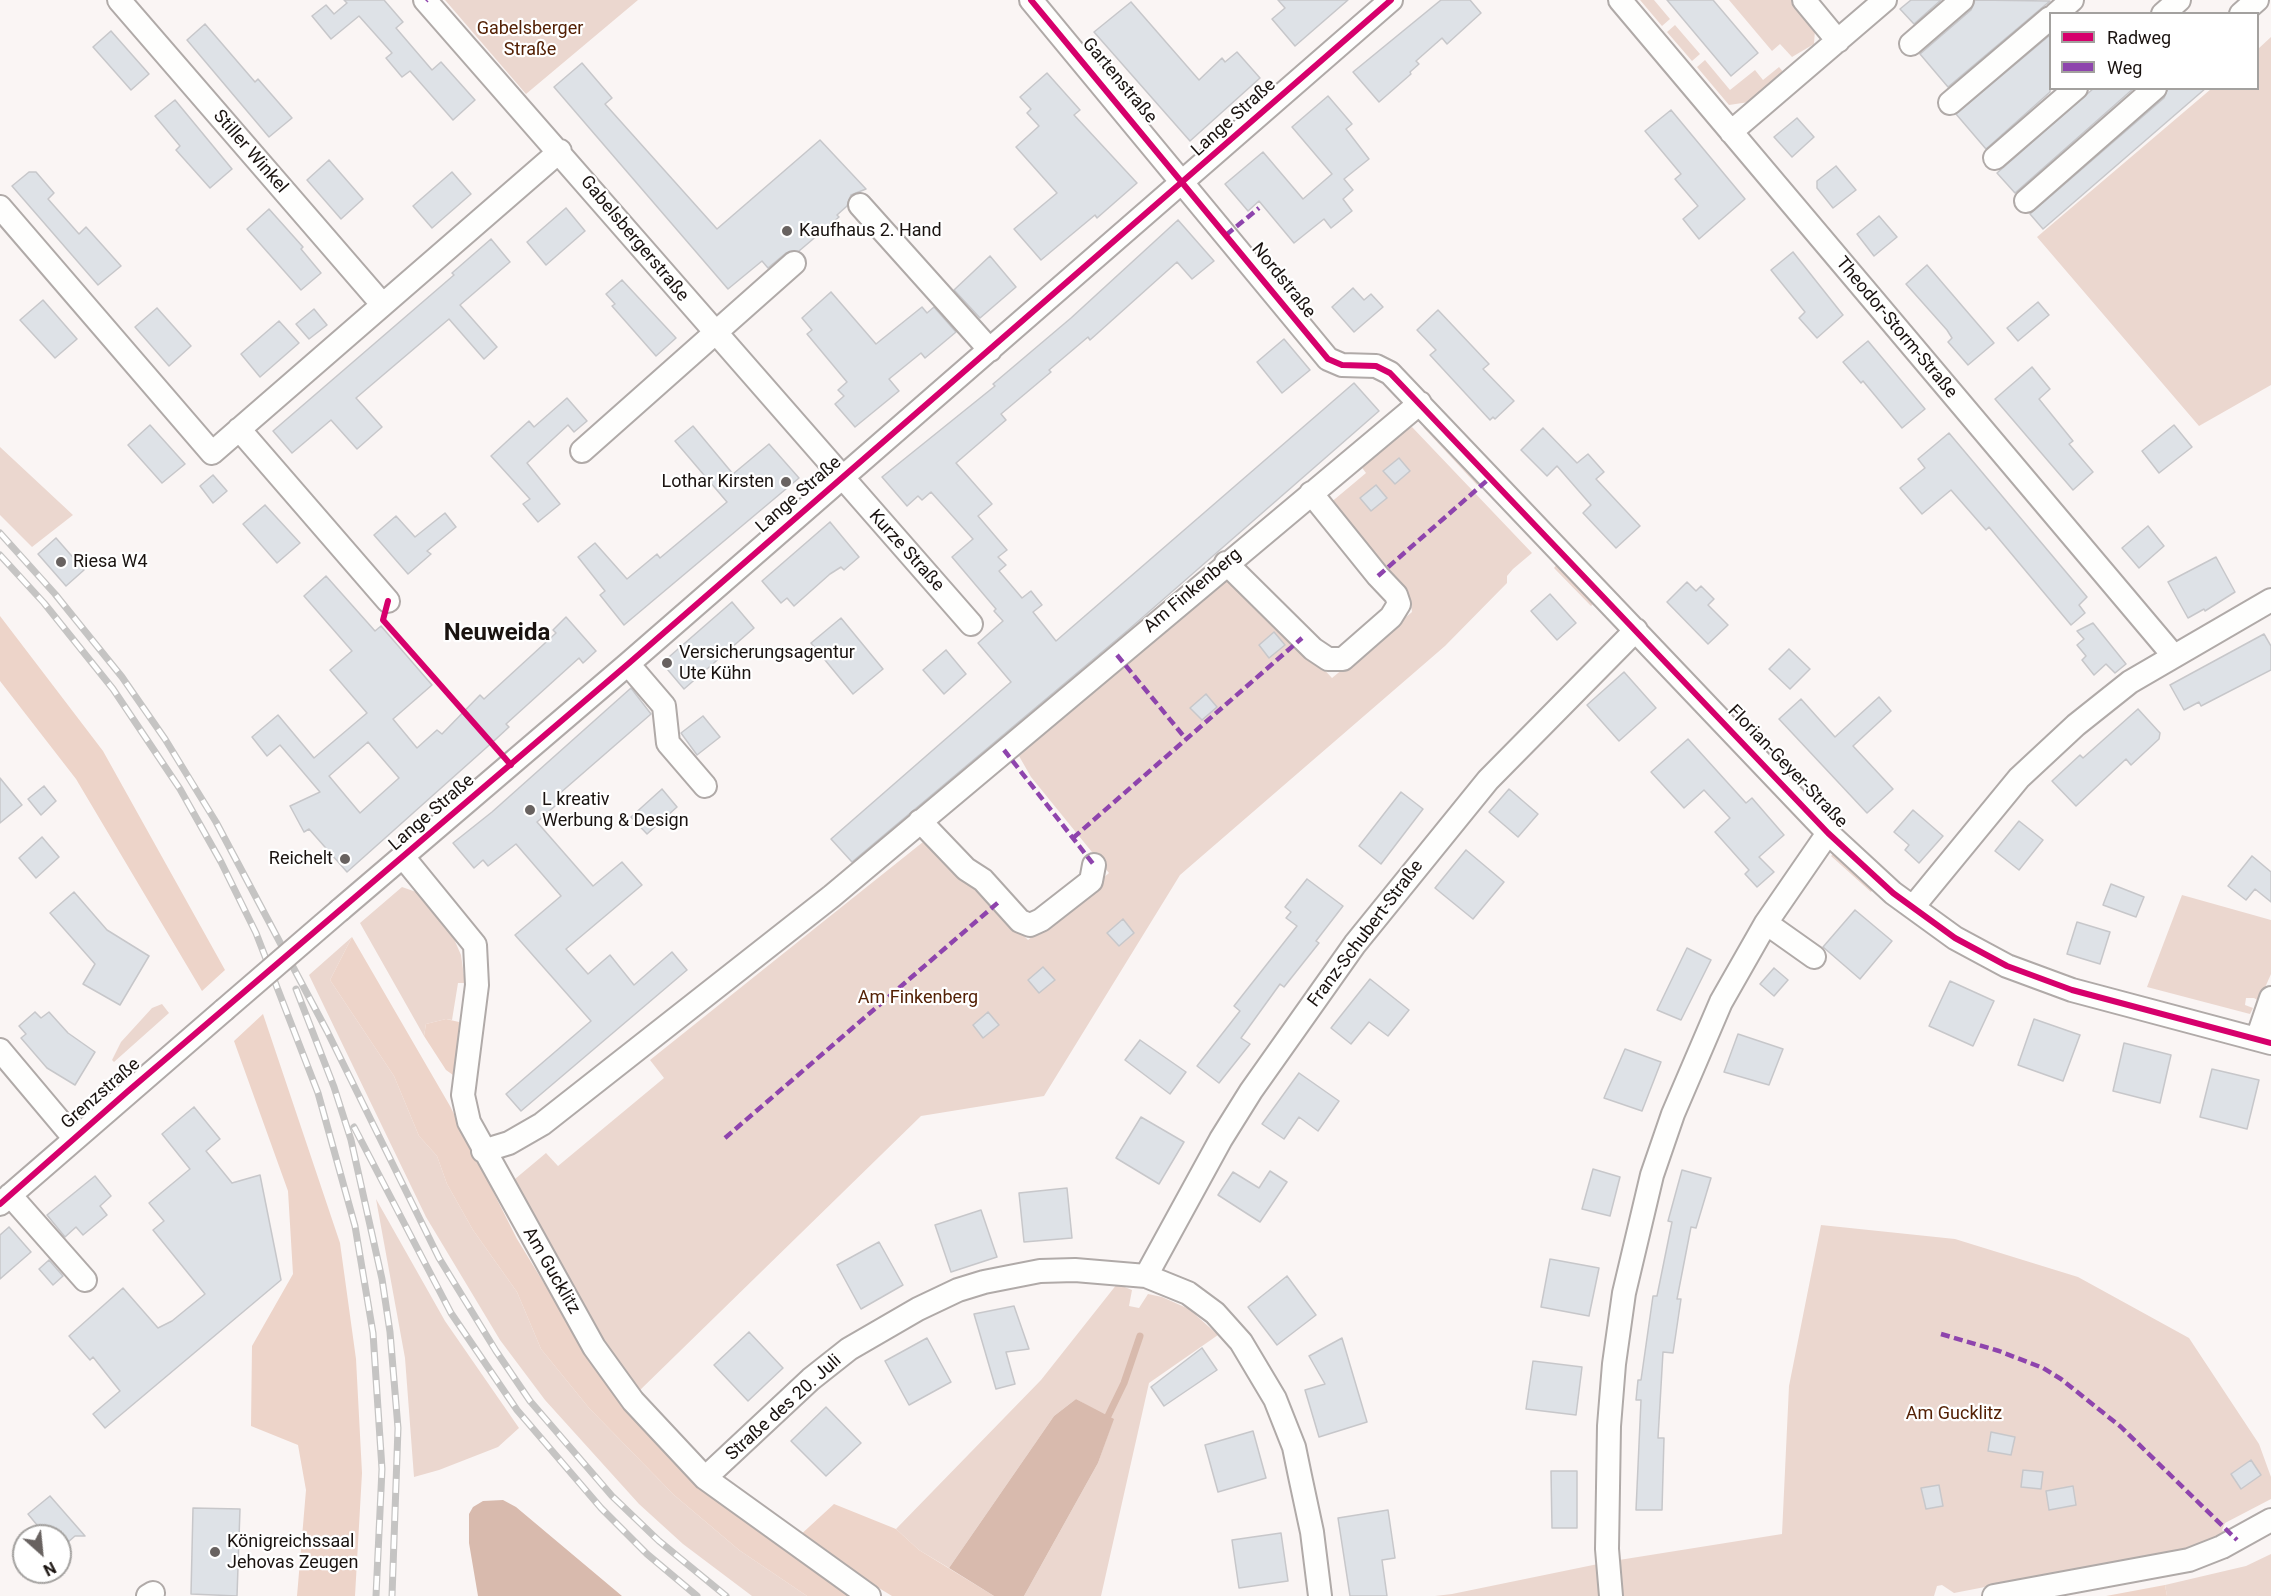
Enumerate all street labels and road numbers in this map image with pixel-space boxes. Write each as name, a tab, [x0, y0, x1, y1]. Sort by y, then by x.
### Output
street label: Gartenstraße	[1077, 34, 1161, 128]
street label: Lange Straße	[1187, 75, 1281, 161]
street label: Stiller Winkel	[208, 106, 292, 198]
street label: Gabelsbergerstraße	[575, 172, 693, 306]
street label: Nordstraße	[1246, 239, 1320, 323]
street label: Theodor-Storm-Straße	[1831, 253, 1961, 403]
street label: Lange Straße	[752, 452, 846, 538]
street label: Kurze Straße	[864, 506, 948, 596]
street label: Am Finkenberg	[1140, 544, 1246, 638]
street label: Florian-Geyer-Straße	[1723, 701, 1851, 833]
street label: Lange Straße	[385, 770, 479, 856]
street label: Franz-Schubert-Straße	[1304, 856, 1428, 1012]
street label: Grenzstraße	[57, 1054, 145, 1134]
street label: Am Gucklitz	[518, 1224, 584, 1318]
street label: Straße des 20. Juli	[722, 1350, 846, 1466]

